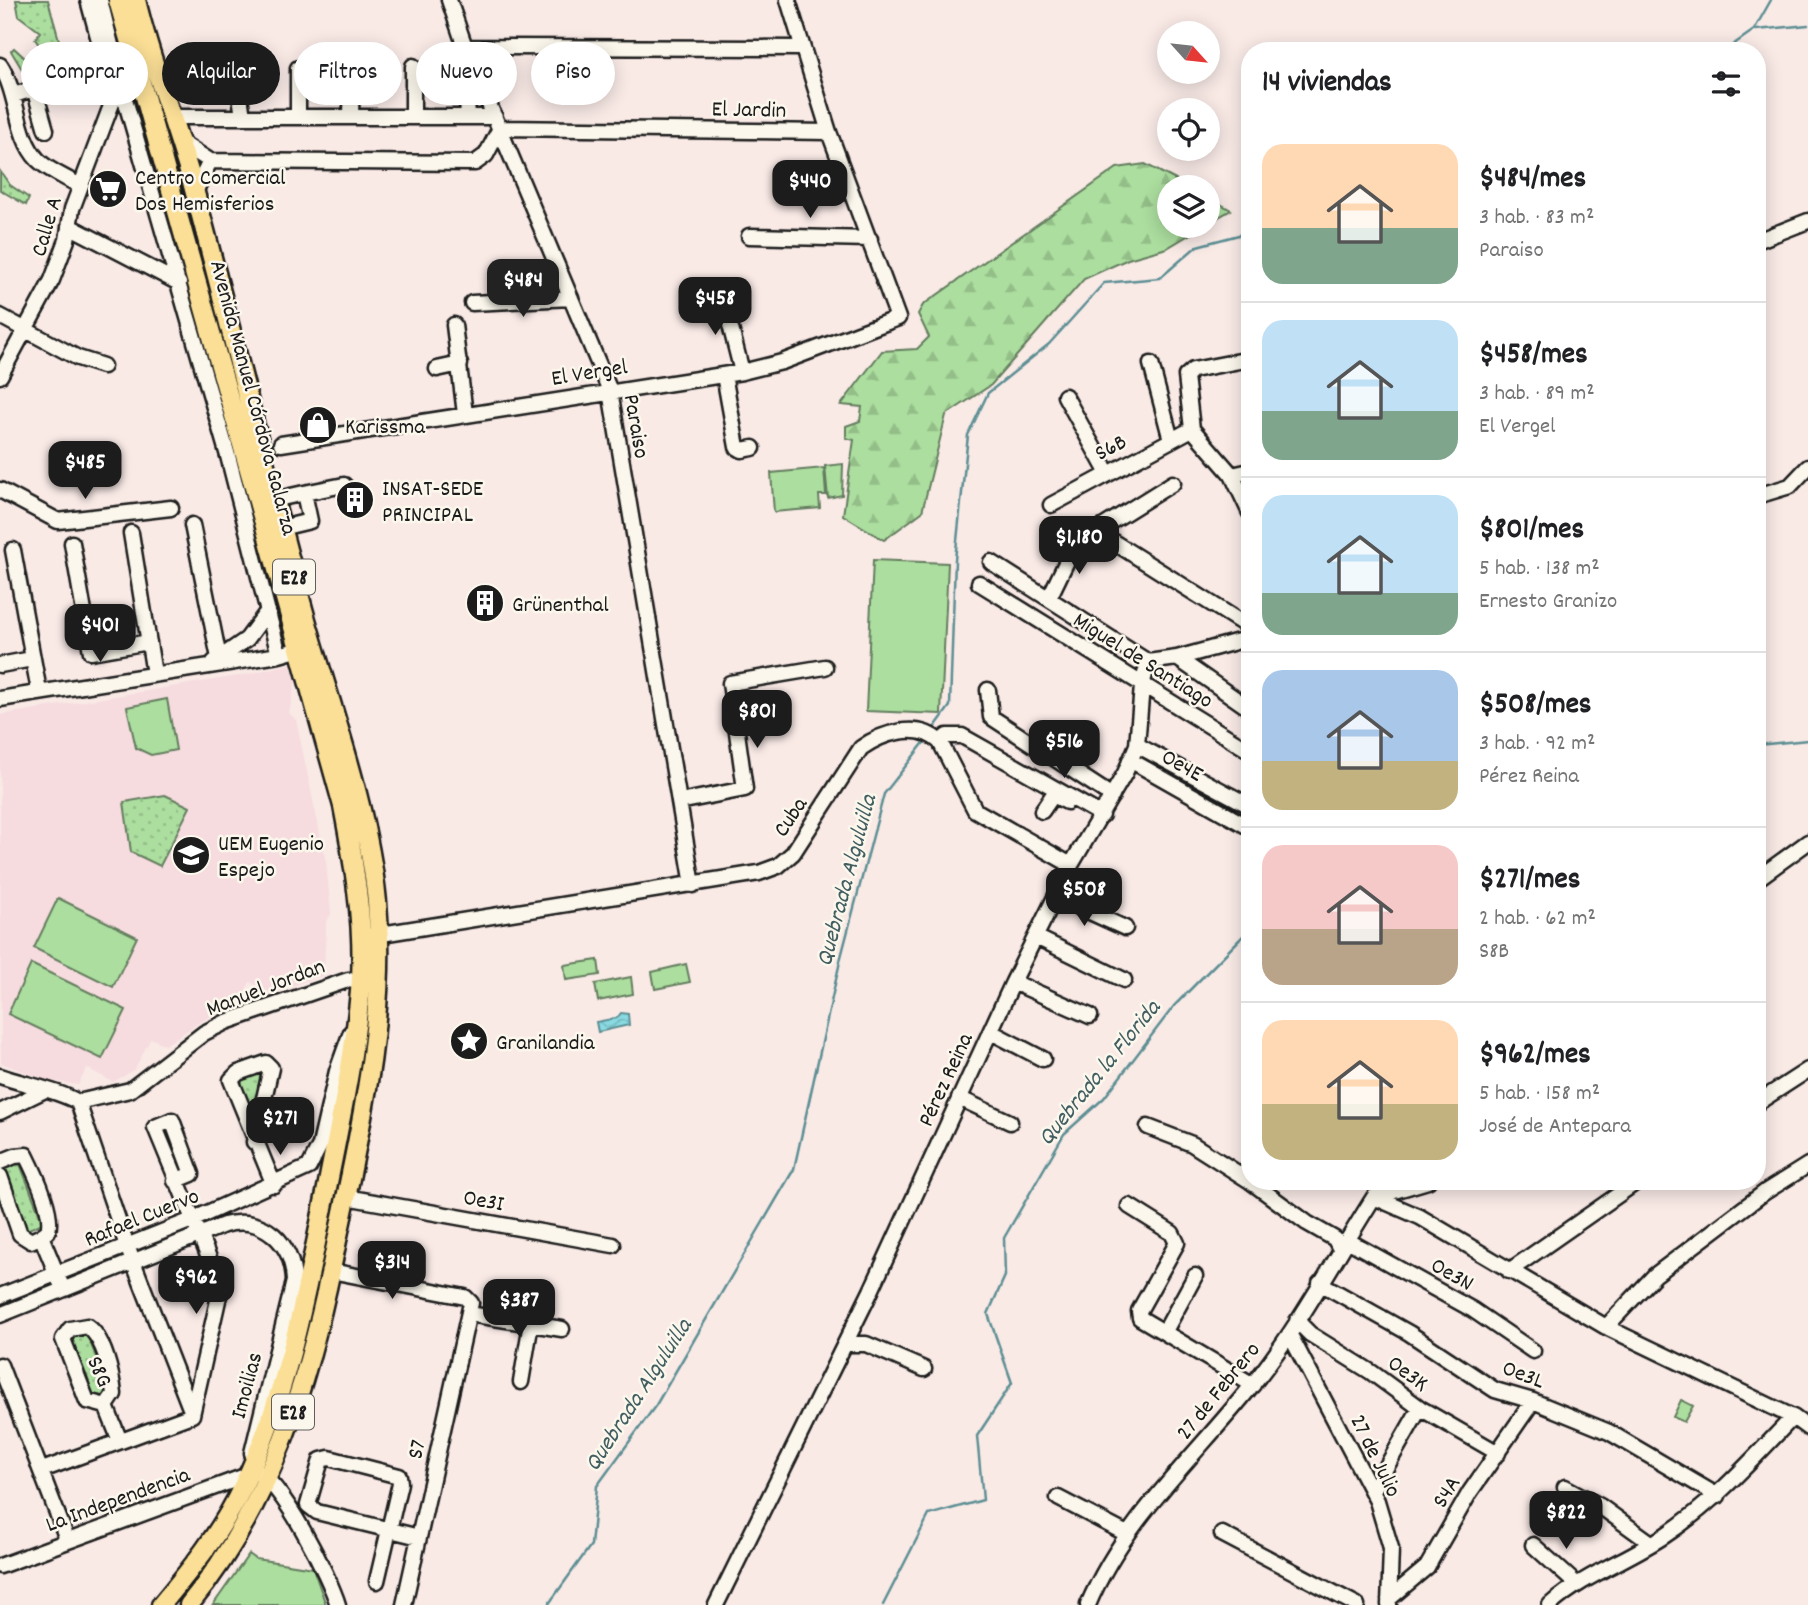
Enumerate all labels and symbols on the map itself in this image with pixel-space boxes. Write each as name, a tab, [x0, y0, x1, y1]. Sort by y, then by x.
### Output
north arrow	[1157, 21, 1220, 84]
street label: El Jardin	[711, 94, 786, 129]
pin: $440	[769, 160, 851, 220]
place label: Centro Comercial Dos Hemisferios	[135, 163, 286, 222]
supermarket icon: Centro Comercial Dos Hemisferios	[87, 168, 129, 210]
street label: Calle A	[24, 193, 73, 261]
street label: Avenida Manuel Córdova Galarza	[199, 257, 305, 540]
pin: $484	[482, 260, 564, 319]
pin: $458	[674, 278, 756, 337]
street label: El Vergel	[549, 352, 630, 397]
street label: Paraiso	[613, 392, 656, 461]
shop icon: Karissma	[297, 404, 339, 446]
place label: Karissma	[345, 412, 426, 445]
street label: S6B	[1090, 427, 1133, 471]
pin: $485	[44, 442, 126, 501]
place label: INSAT-SEDE PRINCIPAL	[382, 474, 484, 533]
building icon: INSAT-SEDE PRINCIPAL	[334, 479, 376, 521]
pin: $1,180	[1022, 516, 1136, 576]
road number: E28	[273, 560, 315, 594]
building icon: Grünenthal	[464, 582, 506, 624]
place label: Grünenthal	[512, 590, 609, 623]
pin: $401	[59, 604, 141, 664]
street label: Miguel de Santiago	[1066, 606, 1219, 718]
pin: $801	[716, 690, 798, 750]
pin: $516	[1023, 720, 1105, 780]
street label: Oe4E	[1154, 742, 1209, 792]
street label: Cuba	[766, 790, 818, 845]
water label: Quebrada Alguluilla	[809, 790, 888, 970]
place label: UEM Eugenio Espejo	[218, 829, 324, 888]
school or university icon: UEM Eugenio Espejo	[170, 834, 212, 876]
pin: $508	[1043, 869, 1125, 928]
street label: Manuel Jordan	[202, 951, 331, 1027]
water label: Quebrada la Florida	[1031, 992, 1171, 1154]
place icon: Granilandia	[448, 1020, 490, 1062]
street label: Pérez Reina	[911, 1027, 984, 1133]
place label: Granilandia	[496, 1028, 596, 1061]
pin: $271	[239, 1098, 321, 1157]
street label: Rafael Cuervo	[80, 1181, 205, 1257]
street label: Oe3I	[461, 1183, 506, 1222]
pin: $314	[351, 1242, 433, 1301]
street label: Oe3N	[1424, 1251, 1479, 1301]
pin: $962	[155, 1256, 237, 1316]
pin: $387	[478, 1280, 560, 1339]
water label: Quebrada Alguluilla	[577, 1311, 703, 1479]
street label: 27 de Febrero	[1170, 1336, 1270, 1448]
street label: Imoilias	[224, 1349, 273, 1423]
street label: Oe3K	[1379, 1349, 1435, 1401]
street label: S8G	[76, 1352, 119, 1393]
street label: Oe3L	[1497, 1353, 1549, 1400]
road number: E28	[272, 1394, 314, 1430]
street label: 27 de Julio	[1340, 1410, 1408, 1504]
street label: S7	[400, 1437, 437, 1463]
street label: La Independencia	[41, 1460, 196, 1543]
street label: S4A	[1425, 1470, 1471, 1515]
pin: $822	[1525, 1492, 1607, 1551]

